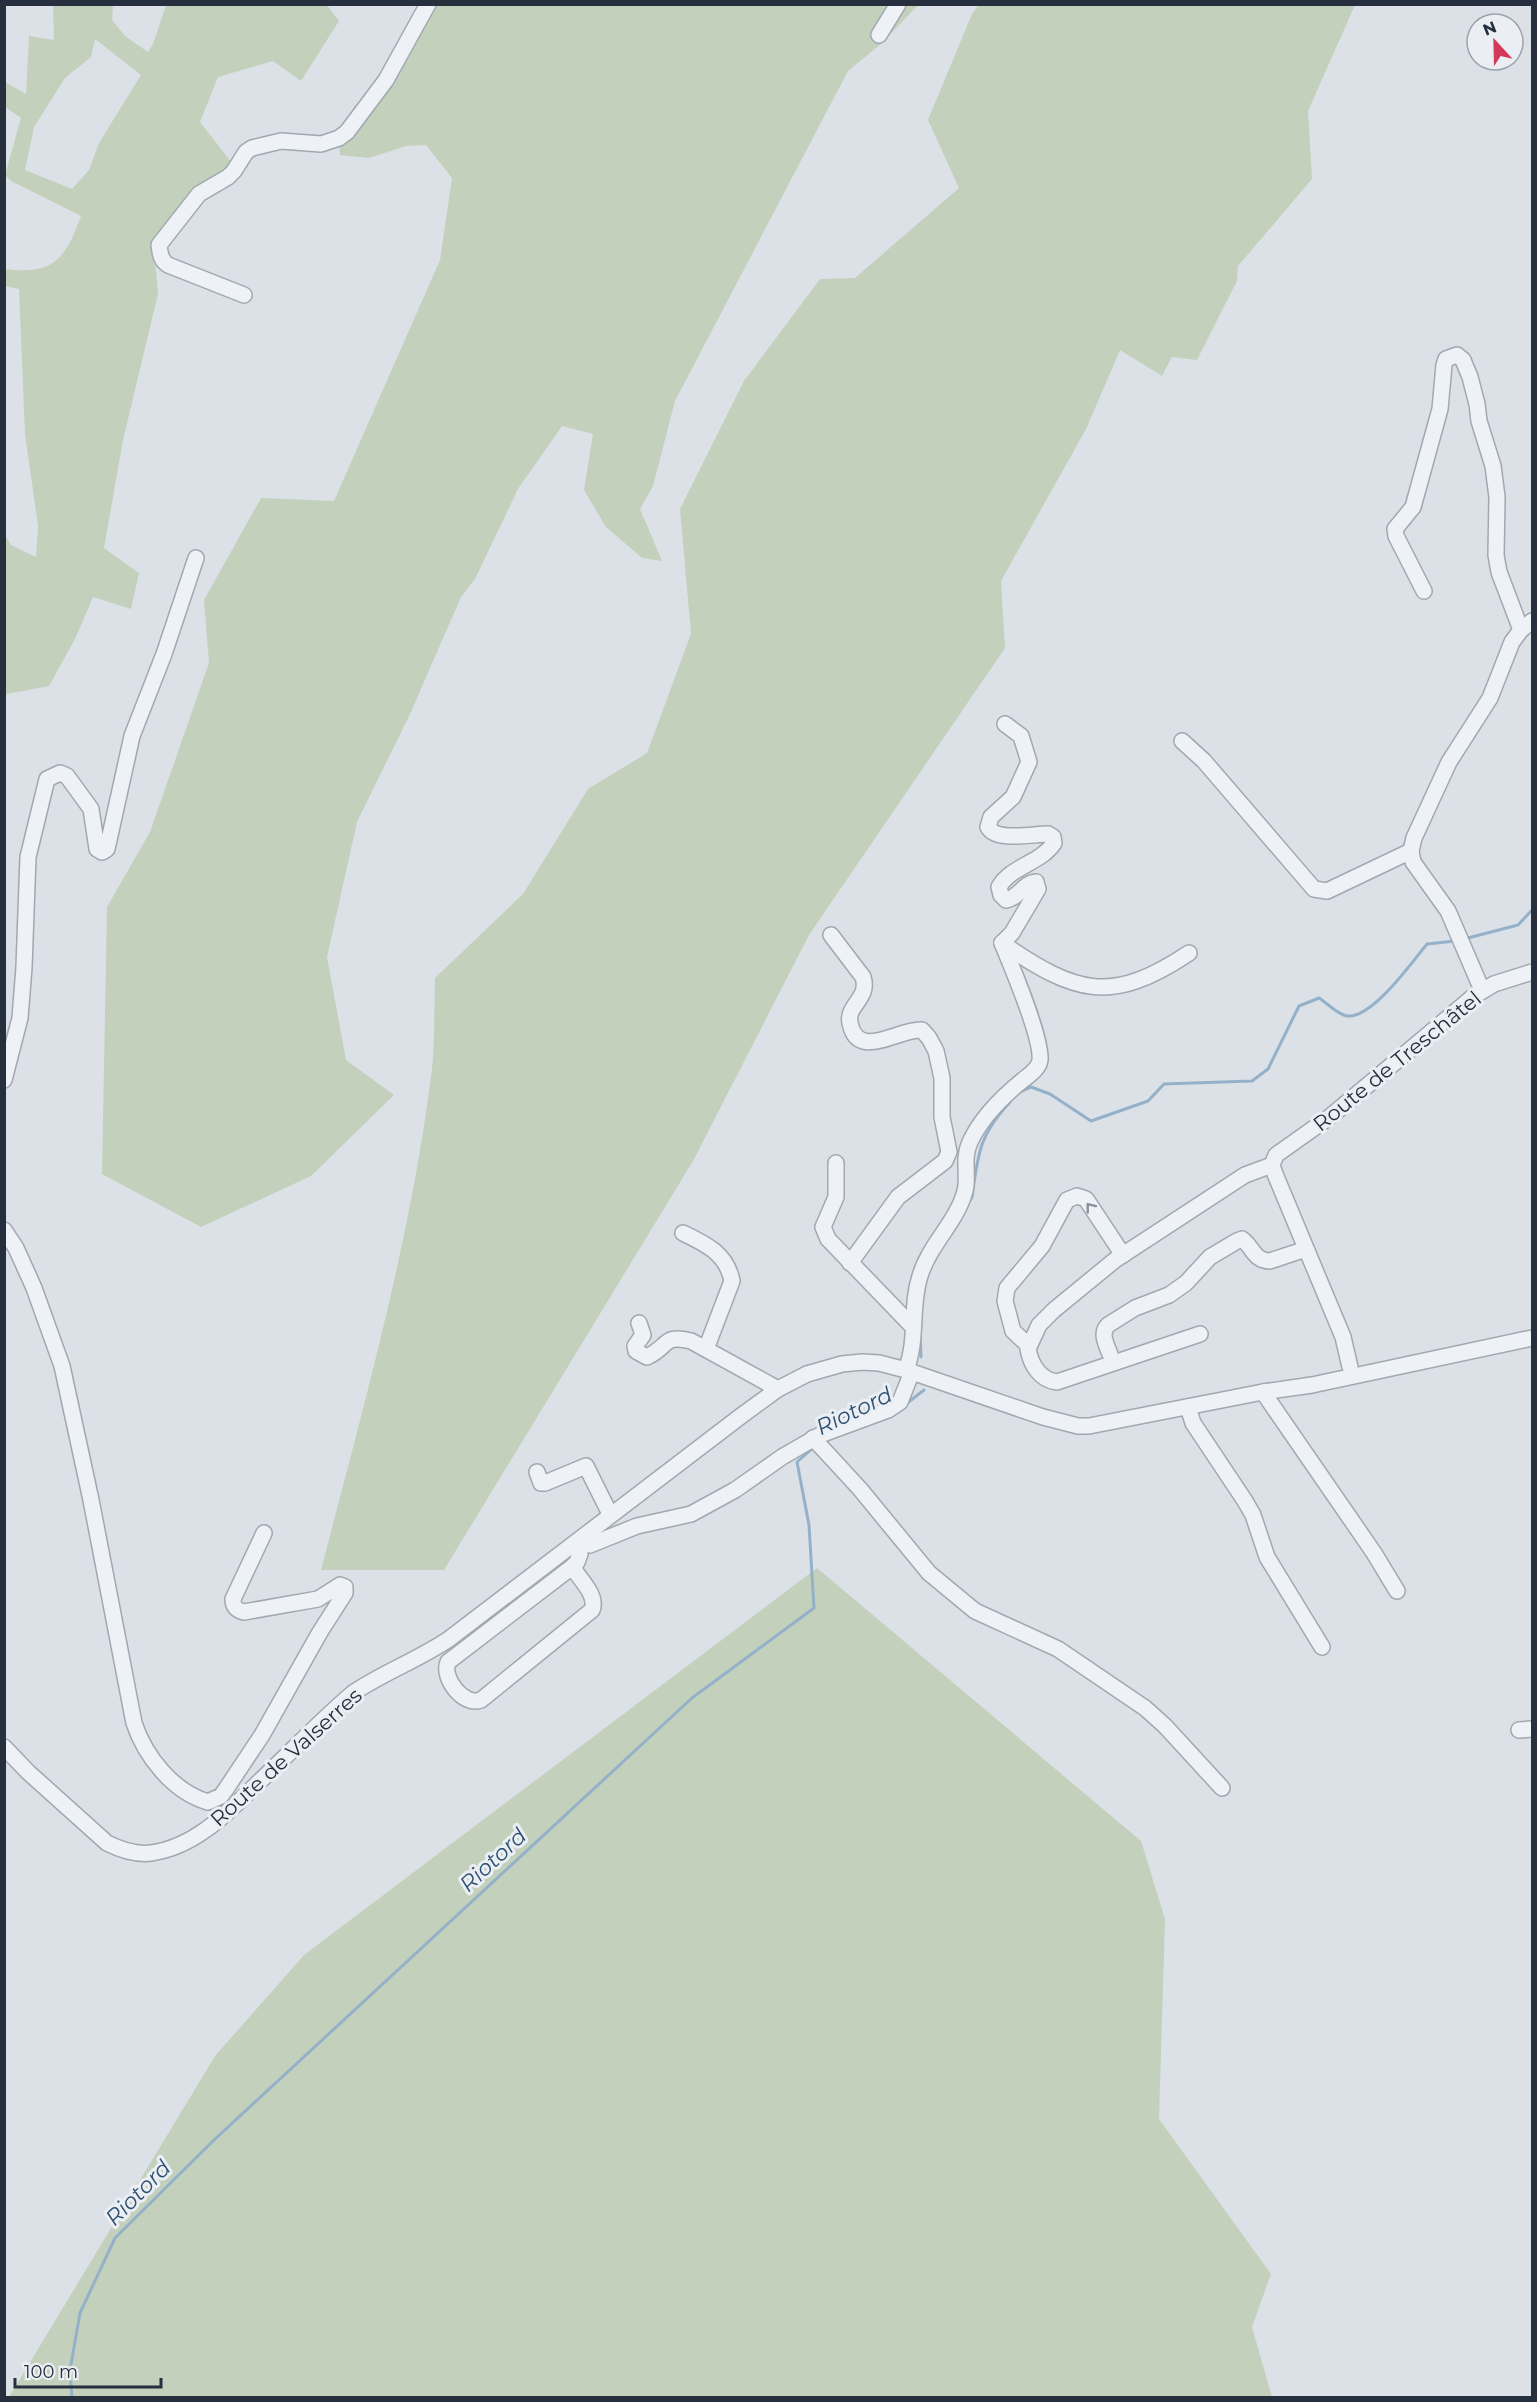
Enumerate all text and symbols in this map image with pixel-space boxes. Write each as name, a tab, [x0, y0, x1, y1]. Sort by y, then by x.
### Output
north arrow	[1465, 12, 1525, 72]
text: N	[1480, 17, 1499, 40]
street label: Route de Treschâtel	[1308, 986, 1486, 1136]
one-way arrow	[1086, 1203, 1097, 1214]
water label: Riotord	[811, 1381, 897, 1441]
street label: Route de Valserres	[205, 1682, 367, 1832]
water label: Riotord	[454, 1822, 532, 1898]
water label: Riotord	[100, 2155, 176, 2231]
scale bar	[15, 2351, 160, 2389]
text: 100 m	[24, 2361, 78, 2383]

